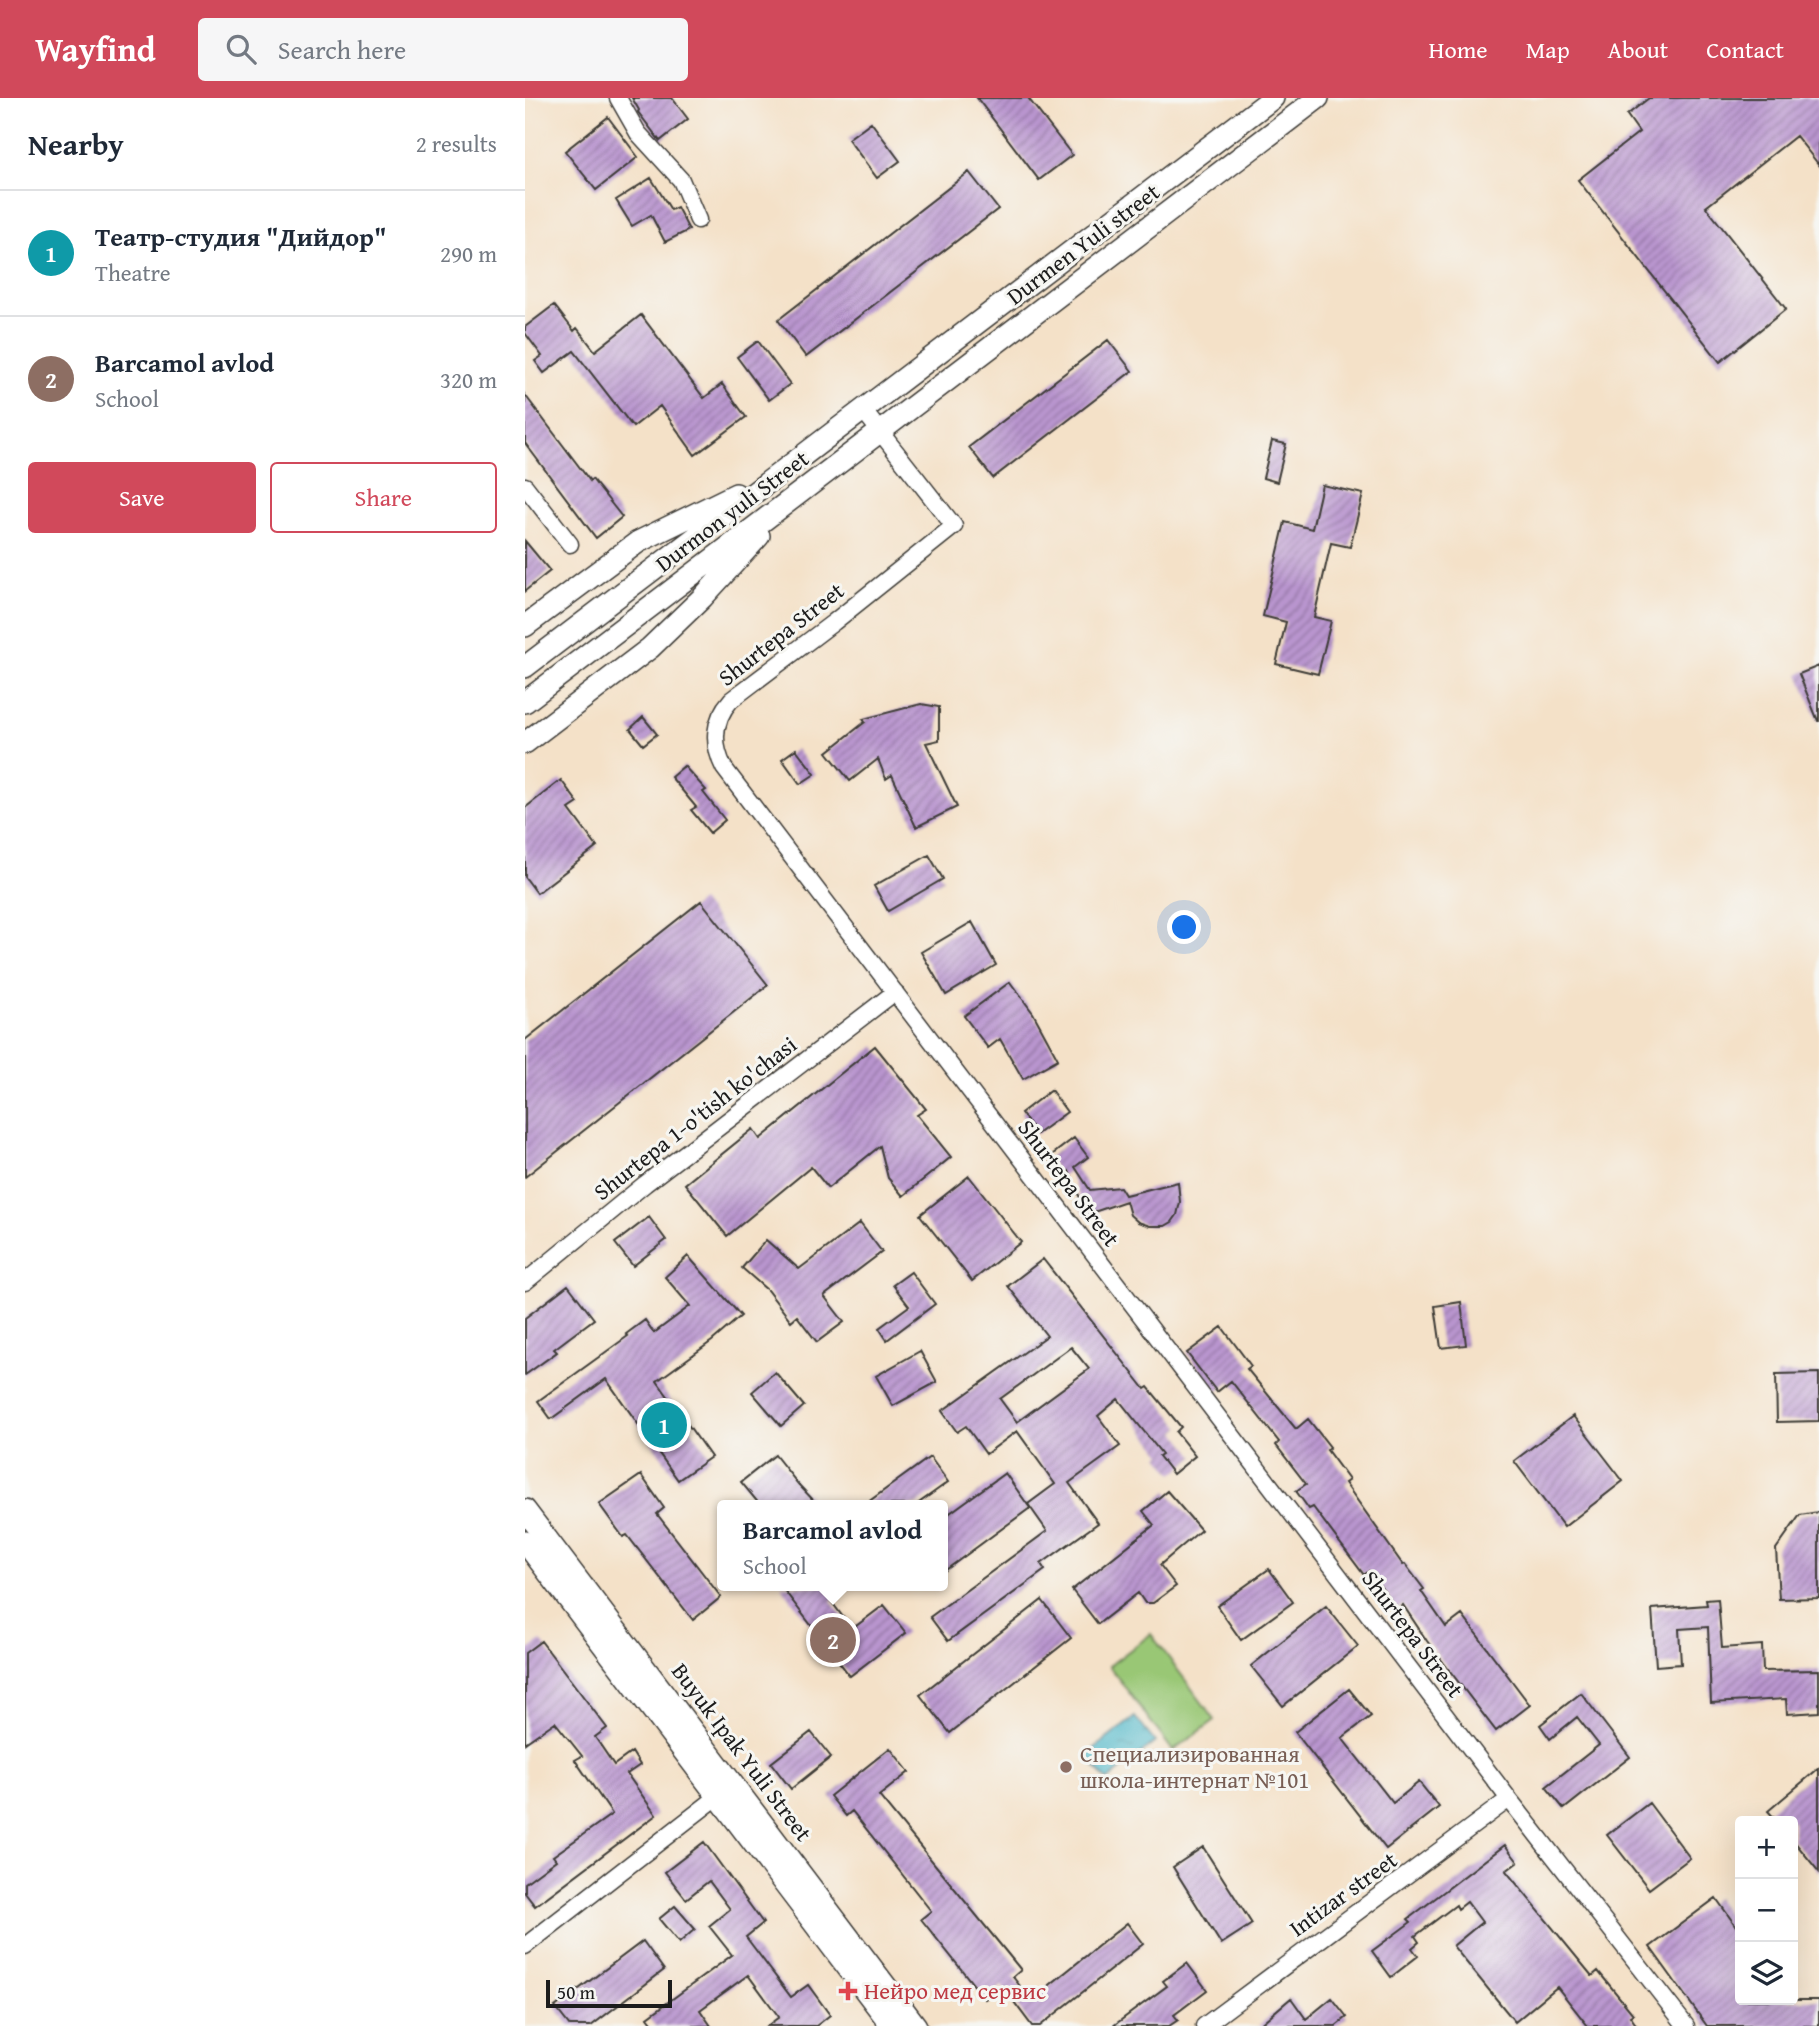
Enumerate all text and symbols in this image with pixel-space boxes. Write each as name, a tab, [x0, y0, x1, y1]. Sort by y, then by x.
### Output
search box	[198, 18, 688, 81]
text: Wayfind	[35, 25, 156, 73]
icon: search	[222, 30, 260, 68]
text: Search here	[278, 30, 406, 69]
text: Home	[1429, 32, 1488, 67]
text: Map	[1526, 32, 1570, 67]
text: About	[1608, 32, 1668, 67]
text: Contact	[1706, 32, 1784, 67]
text: Nearby	[28, 122, 124, 166]
text: 2 results	[416, 127, 497, 160]
street label: Durmen Yuli street	[999, 175, 1166, 312]
text: Театр-студия "Дийдор"	[95, 217, 386, 256]
text: 1	[45, 237, 57, 270]
text: 290 m	[440, 237, 497, 270]
text: Theatre	[95, 256, 171, 289]
text: Barcamol avlod	[95, 343, 274, 382]
text: 2	[45, 363, 57, 396]
text: 320 m	[440, 363, 497, 396]
text: School	[95, 382, 159, 415]
street label: Durmon yuli Street	[648, 442, 815, 579]
button: Save	[28, 462, 256, 533]
button: Share	[270, 462, 497, 533]
street label: Shurtepa Street	[711, 574, 851, 693]
your location	[1167, 910, 1201, 944]
street label: Shurtepa 1-o'tish ko'chasi	[586, 1028, 803, 1207]
street label: Shurtepa Street	[1011, 1112, 1128, 1253]
pin: 1	[641, 1399, 687, 1451]
popup	[717, 1500, 948, 1591]
text: Barcamol avlod	[743, 1510, 922, 1549]
text: School	[743, 1549, 807, 1582]
street label: Shurtepa Street	[1355, 1563, 1472, 1704]
pin: 2	[810, 1614, 856, 1666]
street label: Buyuk Ipak Yuli Street	[664, 1656, 820, 1848]
place label: Специализированная школа-интернат №101	[1080, 1737, 1309, 1796]
marker: Специализированная школа-интернат №101	[1058, 1759, 1074, 1775]
map controls	[1735, 1816, 1798, 2005]
button: +	[1735, 1816, 1798, 1879]
street label: Intizаr street	[1282, 1843, 1403, 1944]
button: −	[1735, 1879, 1798, 1942]
button: layers	[1735, 1942, 1798, 2005]
place label: Нейро мед сервис	[864, 1974, 1046, 2007]
scale bar	[546, 1977, 672, 2009]
text: 50 m	[557, 1978, 595, 2006]
marker: Нейро мед сервис	[838, 1981, 858, 2001]

